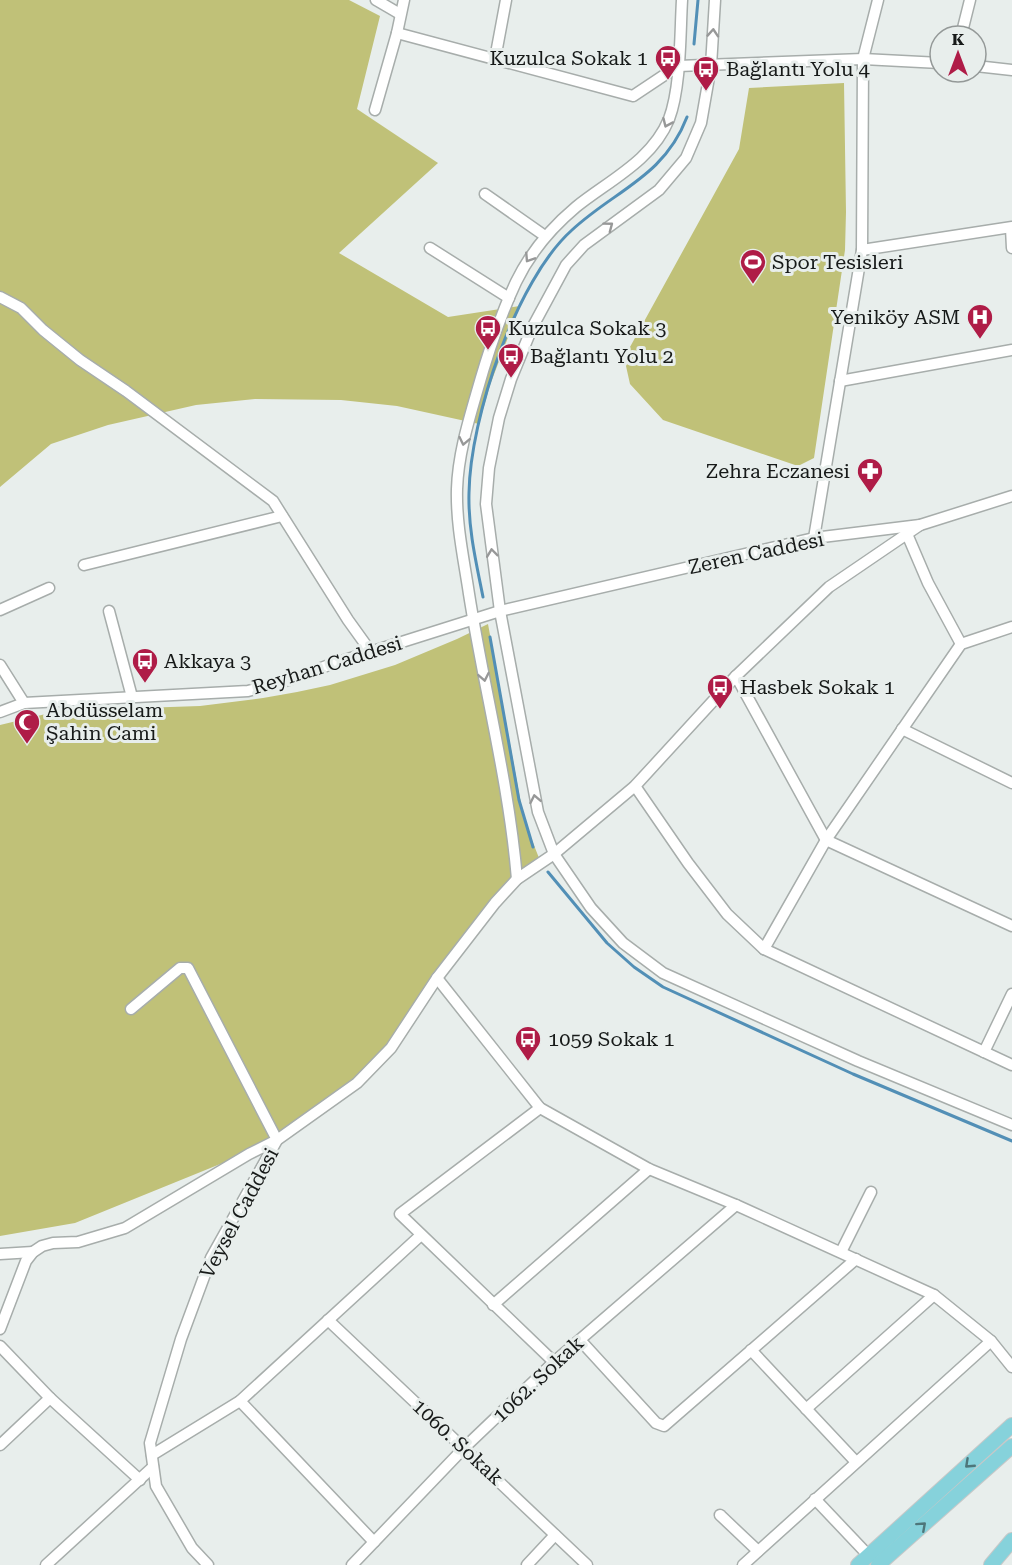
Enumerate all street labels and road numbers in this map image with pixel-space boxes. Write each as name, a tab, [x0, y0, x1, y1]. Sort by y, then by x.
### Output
street label: Zeren Caddesi	[686, 527, 826, 579]
street label: Reyhan Caddesi	[249, 631, 405, 699]
street label: Veysel Caddesi	[195, 1144, 283, 1282]
street label: 1062. Sokak	[488, 1331, 589, 1427]
street label: 1060. Sokak	[408, 1394, 509, 1490]

